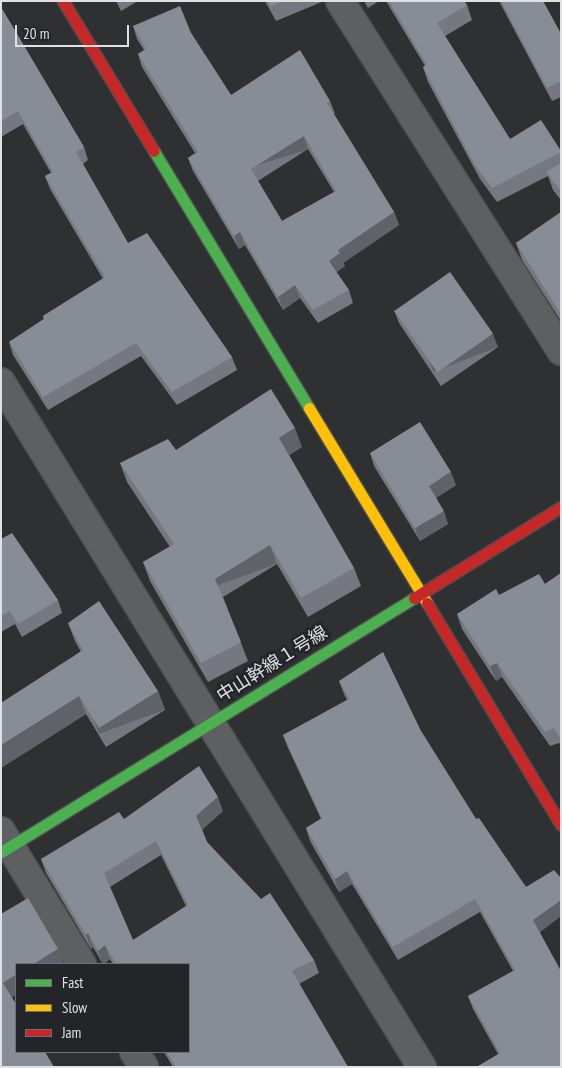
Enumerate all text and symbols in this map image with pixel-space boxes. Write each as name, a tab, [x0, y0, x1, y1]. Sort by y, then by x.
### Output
scale bar	[18, 15, 131, 47]
text: 20 m	[23, 24, 49, 43]
street label: 中山幹線１号線	[213, 621, 331, 707]
legend	[15, 963, 190, 1053]
text: Fast	[62, 973, 83, 992]
text: Slow	[62, 998, 87, 1017]
text: Jam	[62, 1023, 81, 1042]

